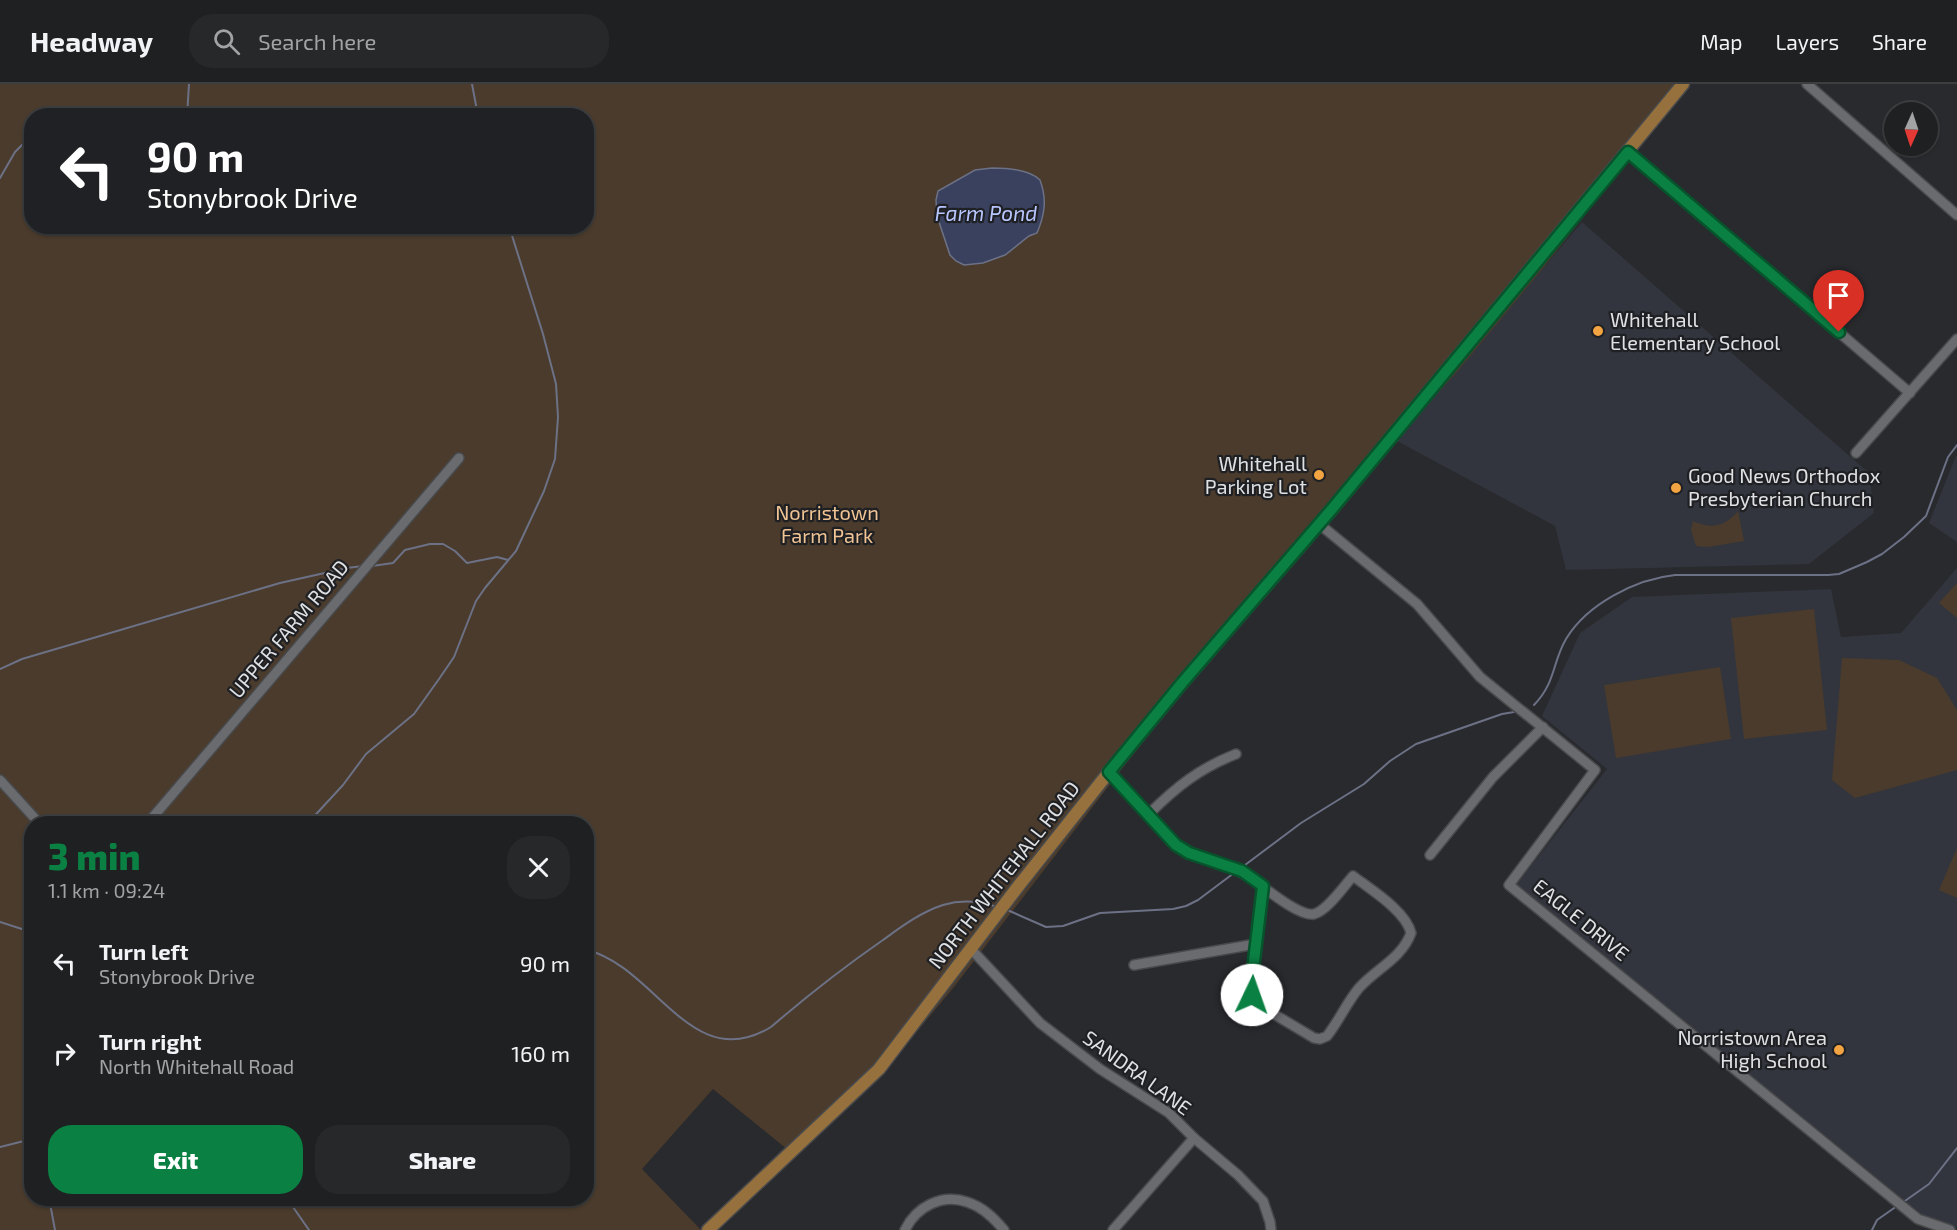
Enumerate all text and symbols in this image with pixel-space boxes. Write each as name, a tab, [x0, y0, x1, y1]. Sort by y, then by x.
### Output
search box	[189, 14, 609, 68]
text: Headway	[30, 24, 153, 58]
icon: search	[210, 25, 243, 58]
text: Search here	[258, 28, 376, 54]
text: Map	[1700, 29, 1742, 54]
text: Layers	[1775, 29, 1839, 54]
text: Share	[1872, 29, 1927, 54]
north arrow	[1884, 102, 1938, 156]
map controls	[1884, 102, 1938, 156]
text: 90 m	[147, 130, 244, 180]
icon: left	[48, 132, 126, 210]
text: Stonybrook Drive	[147, 181, 358, 213]
water label: Farm Pond	[935, 200, 1037, 225]
pin	[1813, 270, 1864, 332]
icon: arrive	[1822, 279, 1855, 312]
place label: Whitehall Elementary School	[1610, 307, 1780, 354]
marker: Whitehall Elementary School	[1591, 324, 1605, 338]
place label: Whitehall Parking Lot	[1205, 451, 1307, 498]
place label: Good News Orthodox Presbyterian Church	[1688, 463, 1881, 510]
marker: Whitehall Parking Lot	[1312, 468, 1326, 482]
marker: Good News Orthodox Presbyterian Church	[1669, 481, 1683, 495]
park label: Norristown Farm Park	[775, 500, 879, 547]
street label: UPPER FARM ROAD	[223, 554, 353, 702]
street label: NORTH WHITEHALL ROAD	[923, 776, 1084, 973]
text: 3 min	[48, 834, 141, 877]
button: close	[507, 836, 570, 899]
street label: EAGLE DRIVE	[1529, 873, 1634, 965]
text: 1.1 km · 09:24	[48, 878, 165, 902]
text: Turn left	[99, 938, 188, 964]
icon: left	[48, 947, 81, 980]
text: 90 m	[520, 950, 570, 976]
position arrow	[1220, 963, 1284, 1027]
text: Stonybrook Drive	[99, 964, 255, 988]
street label: SANDRA LANE	[1079, 1025, 1196, 1119]
place label: Norristown Area High School	[1677, 1025, 1827, 1072]
text: Turn right	[99, 1028, 201, 1054]
icon: right	[48, 1037, 81, 1070]
text: 160 m	[511, 1040, 570, 1066]
marker: Norristown Area High School	[1832, 1043, 1846, 1057]
text: North Whitehall Road	[99, 1054, 294, 1078]
button: Exit	[48, 1125, 303, 1194]
button: Share	[315, 1125, 570, 1194]

